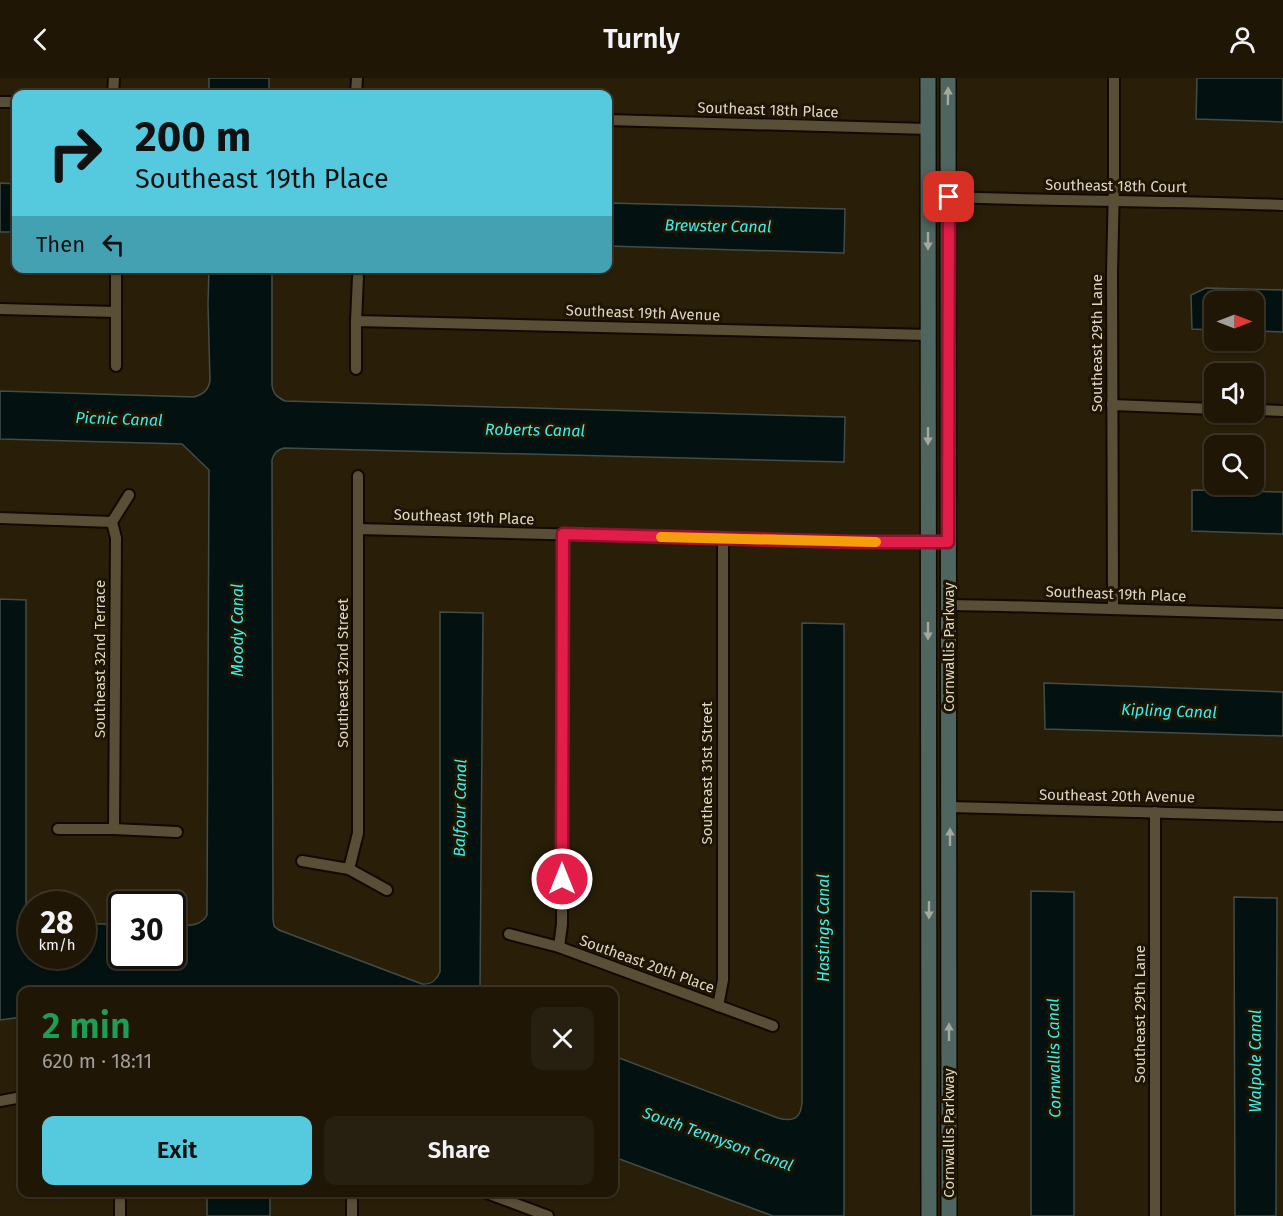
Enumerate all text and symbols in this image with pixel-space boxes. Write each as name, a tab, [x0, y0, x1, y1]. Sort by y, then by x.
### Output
icon: back	[24, 23, 57, 56]
text: Turnly	[603, 23, 680, 55]
icon: person	[1226, 23, 1259, 56]
one-way arrow	[943, 86, 953, 105]
street label: Southeast 18th Place	[697, 99, 839, 121]
text: 200 m	[135, 112, 251, 162]
icon: right	[36, 114, 114, 192]
text: Southeast 19th Place	[135, 163, 389, 195]
pin	[923, 171, 974, 222]
street label: Southeast 18th Court	[1045, 176, 1188, 196]
icon: arrive	[932, 180, 965, 213]
water label: Brewster Canal	[664, 216, 772, 236]
icon: left	[97, 228, 130, 261]
text: Then	[36, 231, 85, 258]
one-way arrow	[923, 232, 933, 251]
street label: Southeast 29th Lane	[1088, 274, 1106, 412]
north arrow	[1204, 291, 1264, 351]
map controls	[1204, 291, 1264, 495]
street label: Southeast 19th Avenue	[565, 301, 721, 325]
button: sound	[1204, 363, 1264, 423]
water label: Picnic Canal	[75, 408, 163, 430]
water label: Roberts Canal	[485, 420, 585, 440]
one-way arrow	[923, 427, 933, 446]
button: search	[1204, 435, 1264, 495]
street label: Southeast 19th Place	[393, 506, 535, 528]
street label: Southeast 32nd Terrace	[91, 580, 109, 738]
street label: Cornwallis Parkway	[940, 582, 958, 712]
street label: Southeast 19th Place	[1045, 583, 1187, 605]
water label: Moody Canal	[228, 584, 247, 676]
street label: Southeast 32nd Street	[334, 598, 352, 748]
one-way arrow	[923, 622, 933, 641]
water label: Kipling Canal	[1121, 700, 1217, 722]
street label: Southeast 31st Street	[698, 701, 716, 845]
water label: Balfour Canal	[450, 759, 470, 857]
street label: Southeast 20th Avenue	[1039, 786, 1195, 806]
one-way arrow	[945, 827, 955, 846]
position arrow	[530, 847, 594, 911]
water label: Hastings Canal	[814, 874, 833, 982]
speed limit sign: 30	[108, 891, 186, 969]
one-way arrow	[924, 901, 934, 920]
text: 28	[41, 905, 73, 941]
street label: Southeast 20th Place	[577, 931, 717, 997]
text: km/h	[38, 936, 76, 954]
street label: Southeast 29th Lane	[1131, 945, 1149, 1083]
water label: Cornwallis Canal	[1043, 998, 1065, 1118]
text: 2 min	[42, 1004, 131, 1048]
button: close	[531, 1007, 594, 1070]
water label: Walpole Canal	[1246, 1010, 1265, 1112]
one-way arrow	[944, 1022, 954, 1041]
text: 620 m · 18:11	[42, 1049, 152, 1073]
street label: Cornwallis Parkway	[940, 1068, 958, 1198]
water label: South Tennyson Canal	[639, 1103, 796, 1175]
button: Exit	[42, 1116, 312, 1185]
button: Share	[324, 1116, 594, 1185]

